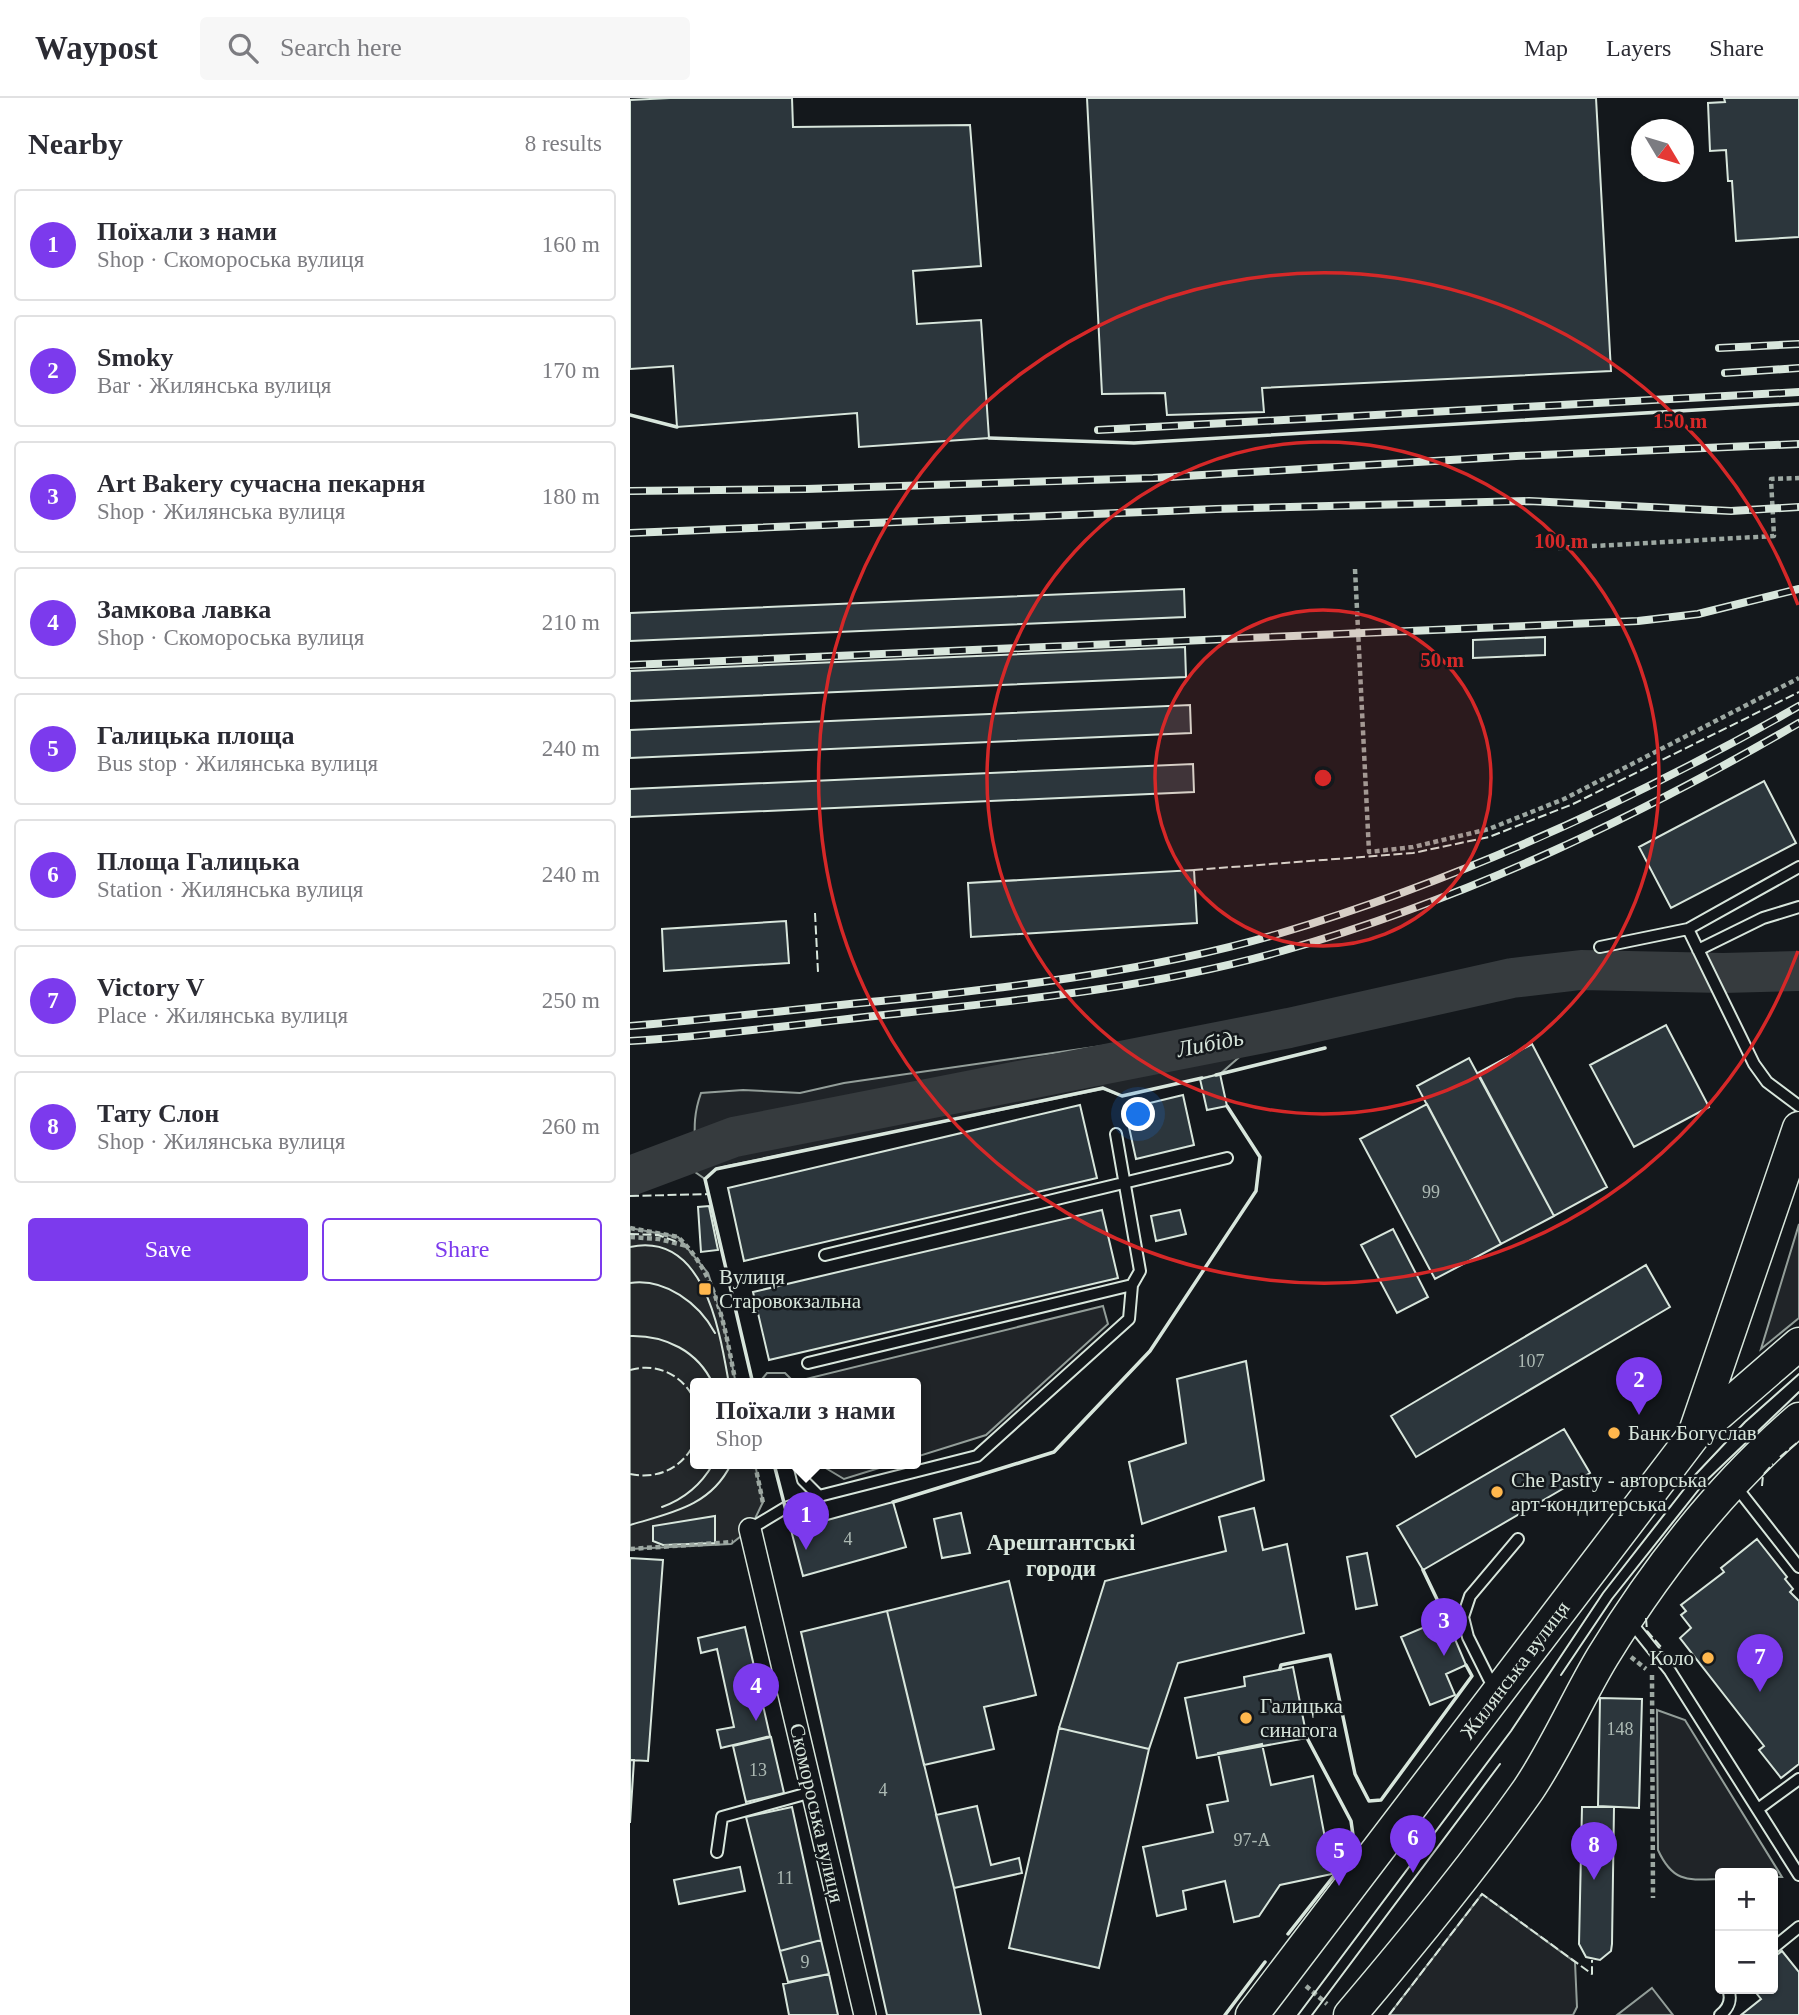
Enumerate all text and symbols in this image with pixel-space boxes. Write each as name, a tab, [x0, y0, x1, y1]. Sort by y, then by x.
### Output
search box	[200, 17, 690, 80]
icon: search	[224, 29, 262, 67]
text: Waypost	[35, 30, 158, 66]
text: Search here	[280, 33, 402, 62]
text: Map	[1524, 35, 1568, 61]
text: Layers	[1606, 35, 1671, 61]
text: Share	[1709, 35, 1764, 61]
north arrow	[1631, 119, 1694, 182]
text: Nearby	[28, 127, 123, 160]
text: 8 results	[525, 131, 602, 156]
text: Поїхали з нами	[97, 217, 277, 246]
text: 1	[47, 232, 59, 257]
text: 160 m	[542, 232, 600, 257]
text: Shop · Скомороська вулиця	[97, 247, 364, 272]
text: Smoky	[97, 343, 174, 372]
text: 2	[47, 358, 59, 383]
text: 170 m	[542, 358, 600, 383]
text: Bar · Жилянська вулиця	[97, 373, 331, 398]
text: 150 m	[1653, 409, 1708, 433]
text: Art Bakery сучасна пекарня	[97, 469, 425, 498]
text: 3	[47, 484, 59, 509]
text: 180 m	[542, 484, 600, 509]
text: Shop · Жилянська вулиця	[97, 499, 345, 524]
text: 100 m	[1534, 529, 1589, 553]
text: Замкова лавка	[97, 595, 271, 624]
text: 4	[47, 610, 59, 635]
text: 210 m	[542, 610, 600, 635]
text: Shop · Скомороська вулиця	[97, 625, 364, 650]
text: 50 m	[1420, 648, 1464, 672]
text: Галицька площа	[97, 721, 294, 750]
text: 5	[47, 736, 59, 761]
text: 240 m	[542, 736, 600, 761]
text: Bus stop · Жилянська вулиця	[97, 751, 378, 776]
centre of rings	[1311, 766, 1335, 790]
text: Площа Галицька	[97, 847, 300, 876]
text: 6	[47, 862, 59, 887]
text: 240 m	[542, 862, 600, 887]
text: Station · Жилянська вулиця	[97, 877, 363, 902]
text: Victory V	[97, 973, 205, 1002]
text: 7	[47, 988, 59, 1013]
text: 250 m	[542, 988, 600, 1013]
text: Place · Жилянська вулиця	[97, 1003, 348, 1028]
water label: Либідь	[1174, 1025, 1245, 1062]
your location	[1121, 1097, 1155, 1131]
text: Тату Слон	[97, 1099, 219, 1128]
text: 8	[47, 1114, 59, 1139]
text: 260 m	[542, 1114, 600, 1139]
text: Shop · Жилянська вулиця	[97, 1129, 345, 1154]
house number: 99	[1422, 1182, 1440, 1202]
button: Save	[28, 1218, 308, 1281]
button: Share	[322, 1218, 602, 1281]
place label: Вулиця Старовокзальна	[719, 1265, 862, 1313]
marker: Вулиця Старовокзальна	[697, 1281, 713, 1297]
house number: 107	[1518, 1351, 1545, 1371]
pin: 2	[1616, 1357, 1662, 1415]
popup	[690, 1378, 921, 1469]
text: Поїхали з нами	[715, 1396, 896, 1425]
place label: Банк Богуслав	[1628, 1421, 1757, 1445]
marker: Банк Богуслав	[1606, 1425, 1622, 1441]
text: Shop	[715, 1426, 763, 1451]
place label: Che Pastry - авторська арт-кондитерська	[1511, 1468, 1707, 1516]
marker: Che Pastry - авторська арт-кондитерська	[1489, 1484, 1505, 1500]
pin: 1	[783, 1492, 829, 1550]
house number: 4	[844, 1529, 853, 1549]
district label: Арештантські городи	[987, 1530, 1136, 1581]
street label: Жилянська вулиця	[1455, 1596, 1575, 1744]
pin: 3	[1421, 1598, 1467, 1656]
pin: 7	[1737, 1634, 1783, 1692]
place label: Коло	[1650, 1646, 1694, 1670]
marker: Коло	[1700, 1650, 1716, 1666]
pin: 4	[733, 1663, 779, 1721]
place label: Галицька синагога	[1260, 1694, 1344, 1742]
marker: Галицька синагога	[1238, 1710, 1254, 1726]
house number: 148	[1607, 1719, 1634, 1739]
street label: Скомороська вулиця	[785, 1721, 849, 1905]
house number: 13	[749, 1760, 767, 1780]
house number: 4	[879, 1780, 888, 1800]
pin: 6	[1390, 1815, 1436, 1873]
pin: 8	[1571, 1822, 1617, 1880]
pin: 5	[1316, 1828, 1362, 1886]
house number: 97-А	[1234, 1830, 1271, 1850]
house number: 11	[776, 1868, 794, 1888]
map controls	[1715, 1868, 1778, 1994]
button: +	[1715, 1868, 1778, 1931]
button: −	[1715, 1931, 1778, 1994]
house number: 9	[801, 1952, 810, 1972]

